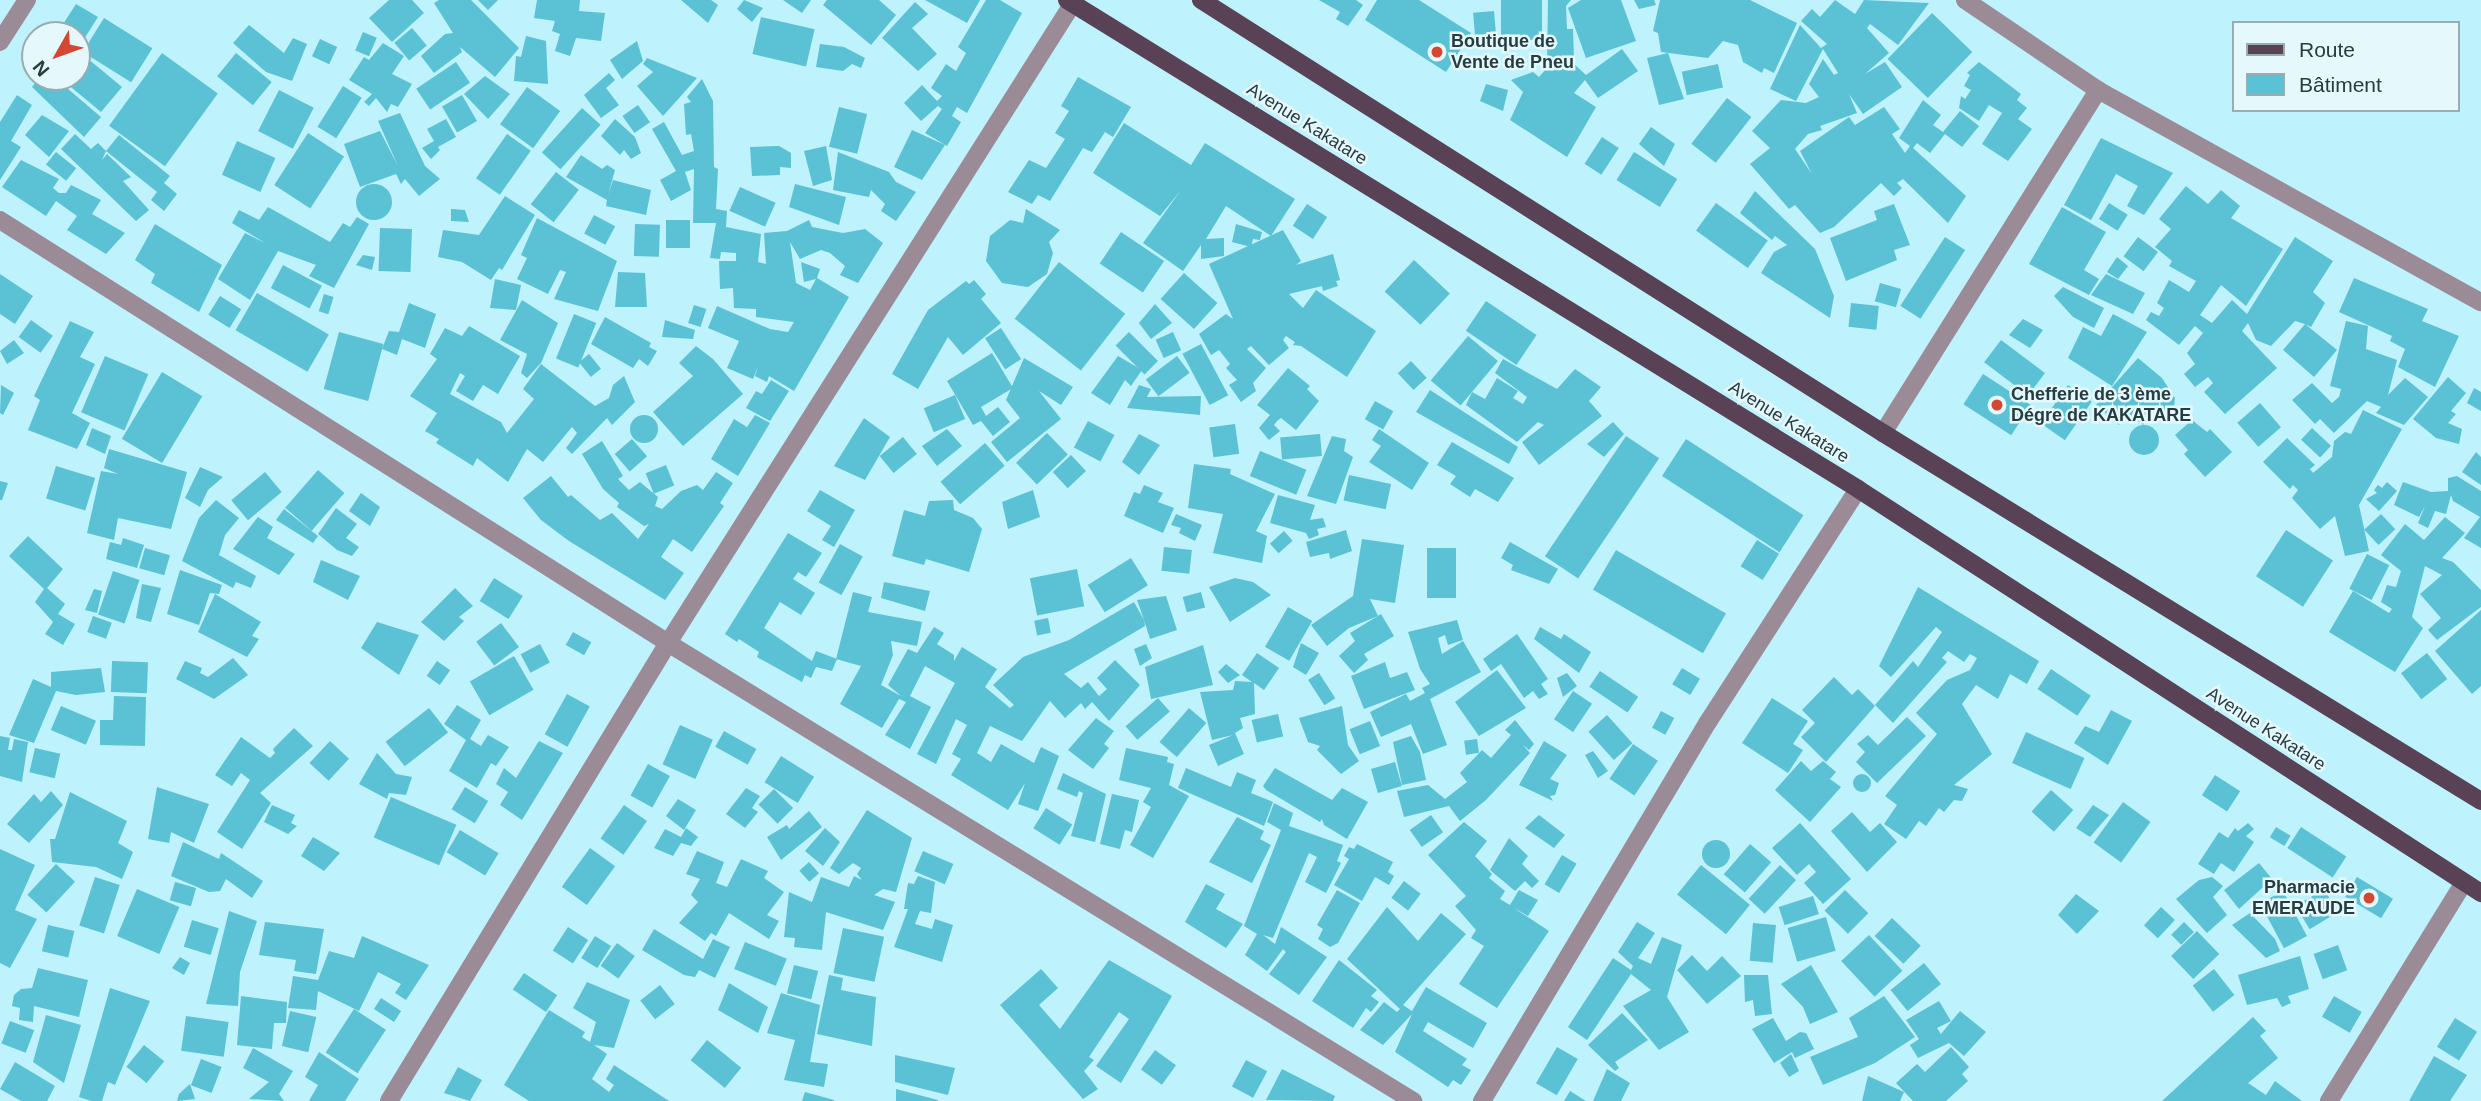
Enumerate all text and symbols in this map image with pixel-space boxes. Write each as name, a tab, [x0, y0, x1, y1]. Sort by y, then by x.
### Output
north arrow	[21, 21, 91, 91]
legend	[2232, 21, 2460, 112]
place label: Boutique de Vente de Pneu	[1451, 31, 1574, 74]
text: Route	[2299, 38, 2355, 61]
marker: Boutique de Vente de Pneu	[1429, 44, 1445, 60]
text: N	[29, 57, 54, 81]
text: Bâtiment	[2299, 73, 2382, 96]
street label: Avenue Kakatare	[1243, 78, 1371, 170]
street label: Avenue Kakatare	[1725, 376, 1853, 468]
place label: Chefferie de 3 ème Dégre de KAKATARE	[2011, 384, 2191, 426]
marker: Chefferie de 3 ème Dégre de KAKATARE	[1989, 397, 2005, 413]
street label: Avenue Kakatare	[2202, 682, 2330, 776]
place label: Pharmacie EMERAUDE	[2252, 877, 2355, 920]
marker: Pharmacie EMERAUDE	[2361, 890, 2377, 906]

